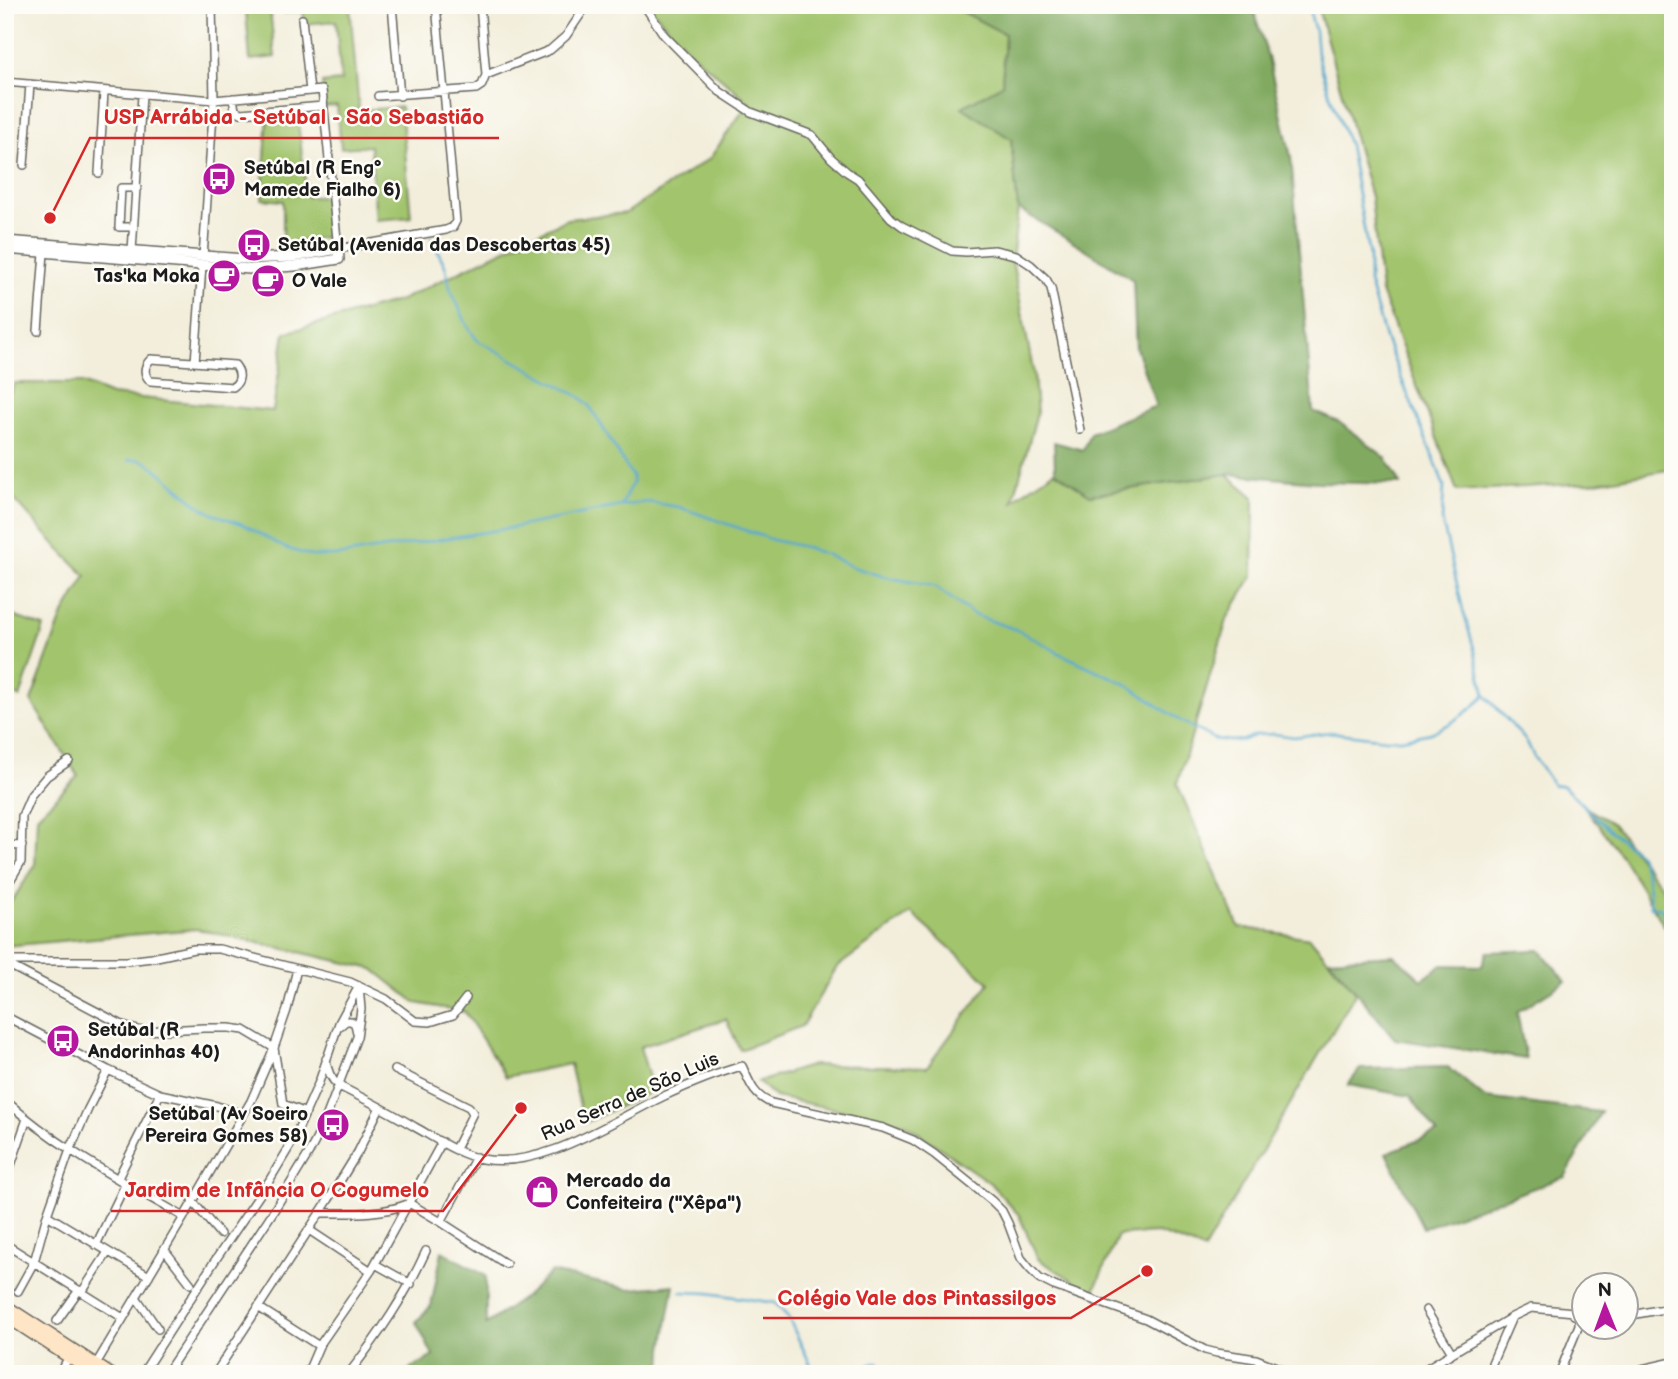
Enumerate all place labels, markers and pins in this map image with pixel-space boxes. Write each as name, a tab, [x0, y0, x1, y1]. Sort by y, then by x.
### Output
callout: USP Arrábida - Setúbal - São Sebastião	[90, 96, 499, 138]
place label: Setúbal (R Engº Mamede Fialho 6)	[244, 157, 401, 202]
bus stop icon: Setúbal (R Engº Mamede Fialho 6)	[200, 160, 238, 198]
bus stop icon: Setúbal (Avenida das Descobertas 45)	[235, 226, 273, 264]
place label: Setúbal (Avenida das Descobertas 45)	[278, 234, 610, 257]
cafe icon: Tas'ka Moka	[205, 257, 243, 295]
cafe icon: O Vale	[249, 262, 287, 300]
place label: Tas'ka Moka	[94, 265, 200, 288]
place label: O Vale	[292, 270, 347, 293]
place label: Setúbal (R Andorinhas 40)	[87, 1019, 220, 1064]
bus stop icon: Setúbal (R Andorinhas 40)	[44, 1022, 82, 1060]
place label: Setúbal (Av Soeiro Pereira Gomes 58)	[145, 1103, 308, 1148]
bus stop icon: Setúbal (Av Soeiro Pereira Gomes 58)	[314, 1106, 352, 1144]
callout: Jardim de Infância O Cogumelo	[111, 1169, 443, 1211]
place label: Mercado da Confeiteira ("Xêpa")	[566, 1170, 742, 1215]
shop icon: Mercado da Confeiteira ("Xêpa")	[523, 1173, 561, 1211]
callout: Colégio Vale dos Pintassilgos	[763, 1276, 1071, 1318]

